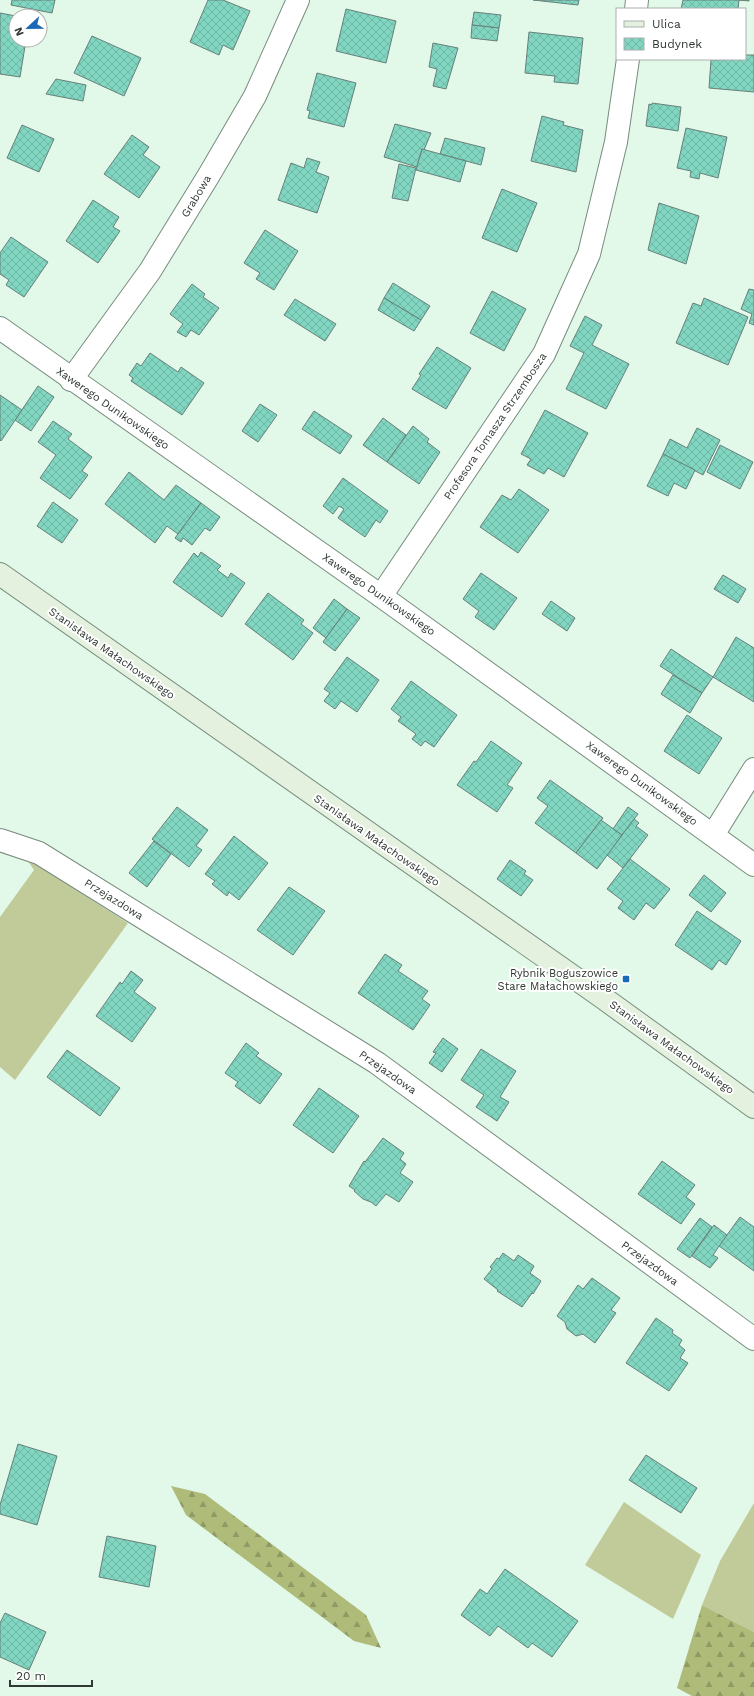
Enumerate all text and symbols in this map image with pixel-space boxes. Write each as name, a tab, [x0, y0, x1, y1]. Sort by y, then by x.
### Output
north arrow	[8, 8, 48, 48]
legend	[616, 8, 746, 60]
text: Ulica	[652, 17, 681, 31]
text: N	[12, 25, 27, 38]
text: Budynek	[652, 37, 702, 51]
street label: Grabowa	[179, 173, 214, 220]
street label: Profesora Tomasza Strzembosza	[441, 350, 550, 502]
street label: Xawerego Dunikowskiego	[54, 364, 172, 452]
street label: Xawerego Dunikowskiego	[320, 550, 438, 638]
street label: Stanisława Małachowskiego	[46, 605, 177, 702]
street label: Xawerego Dunikowskiego	[583, 739, 700, 828]
street label: Stanisława Małachowskiego	[311, 792, 442, 889]
street label: Przejazdowa	[82, 876, 146, 923]
place label: Rybnik Boguszowice Stare Małachowskiego	[498, 967, 618, 993]
marker: Rybnik Boguszowice Stare Małachowskiego	[621, 974, 631, 984]
street label: Stanisława Małachowskiego	[607, 998, 736, 1097]
street label: Przejazdowa	[357, 1048, 419, 1097]
street label: Przejazdowa	[619, 1238, 681, 1288]
scale bar	[10, 1662, 92, 1688]
text: 20 m	[16, 1669, 46, 1683]

